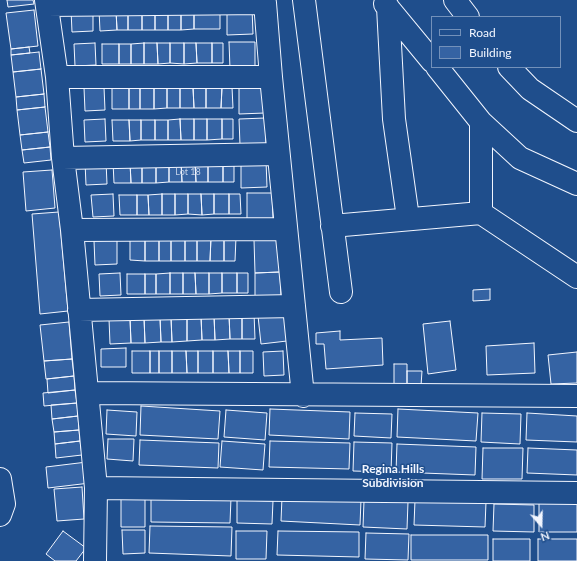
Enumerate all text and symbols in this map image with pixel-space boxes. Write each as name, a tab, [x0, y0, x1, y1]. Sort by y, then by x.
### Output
legend	[431, 16, 561, 68]
text: Road	[469, 25, 496, 40]
text: Building	[469, 45, 512, 60]
house number: Lot 18	[175, 167, 201, 177]
district label: Regina Hills Subdivision	[362, 462, 424, 490]
north arrow	[521, 505, 561, 545]
text: N	[539, 529, 551, 544]

